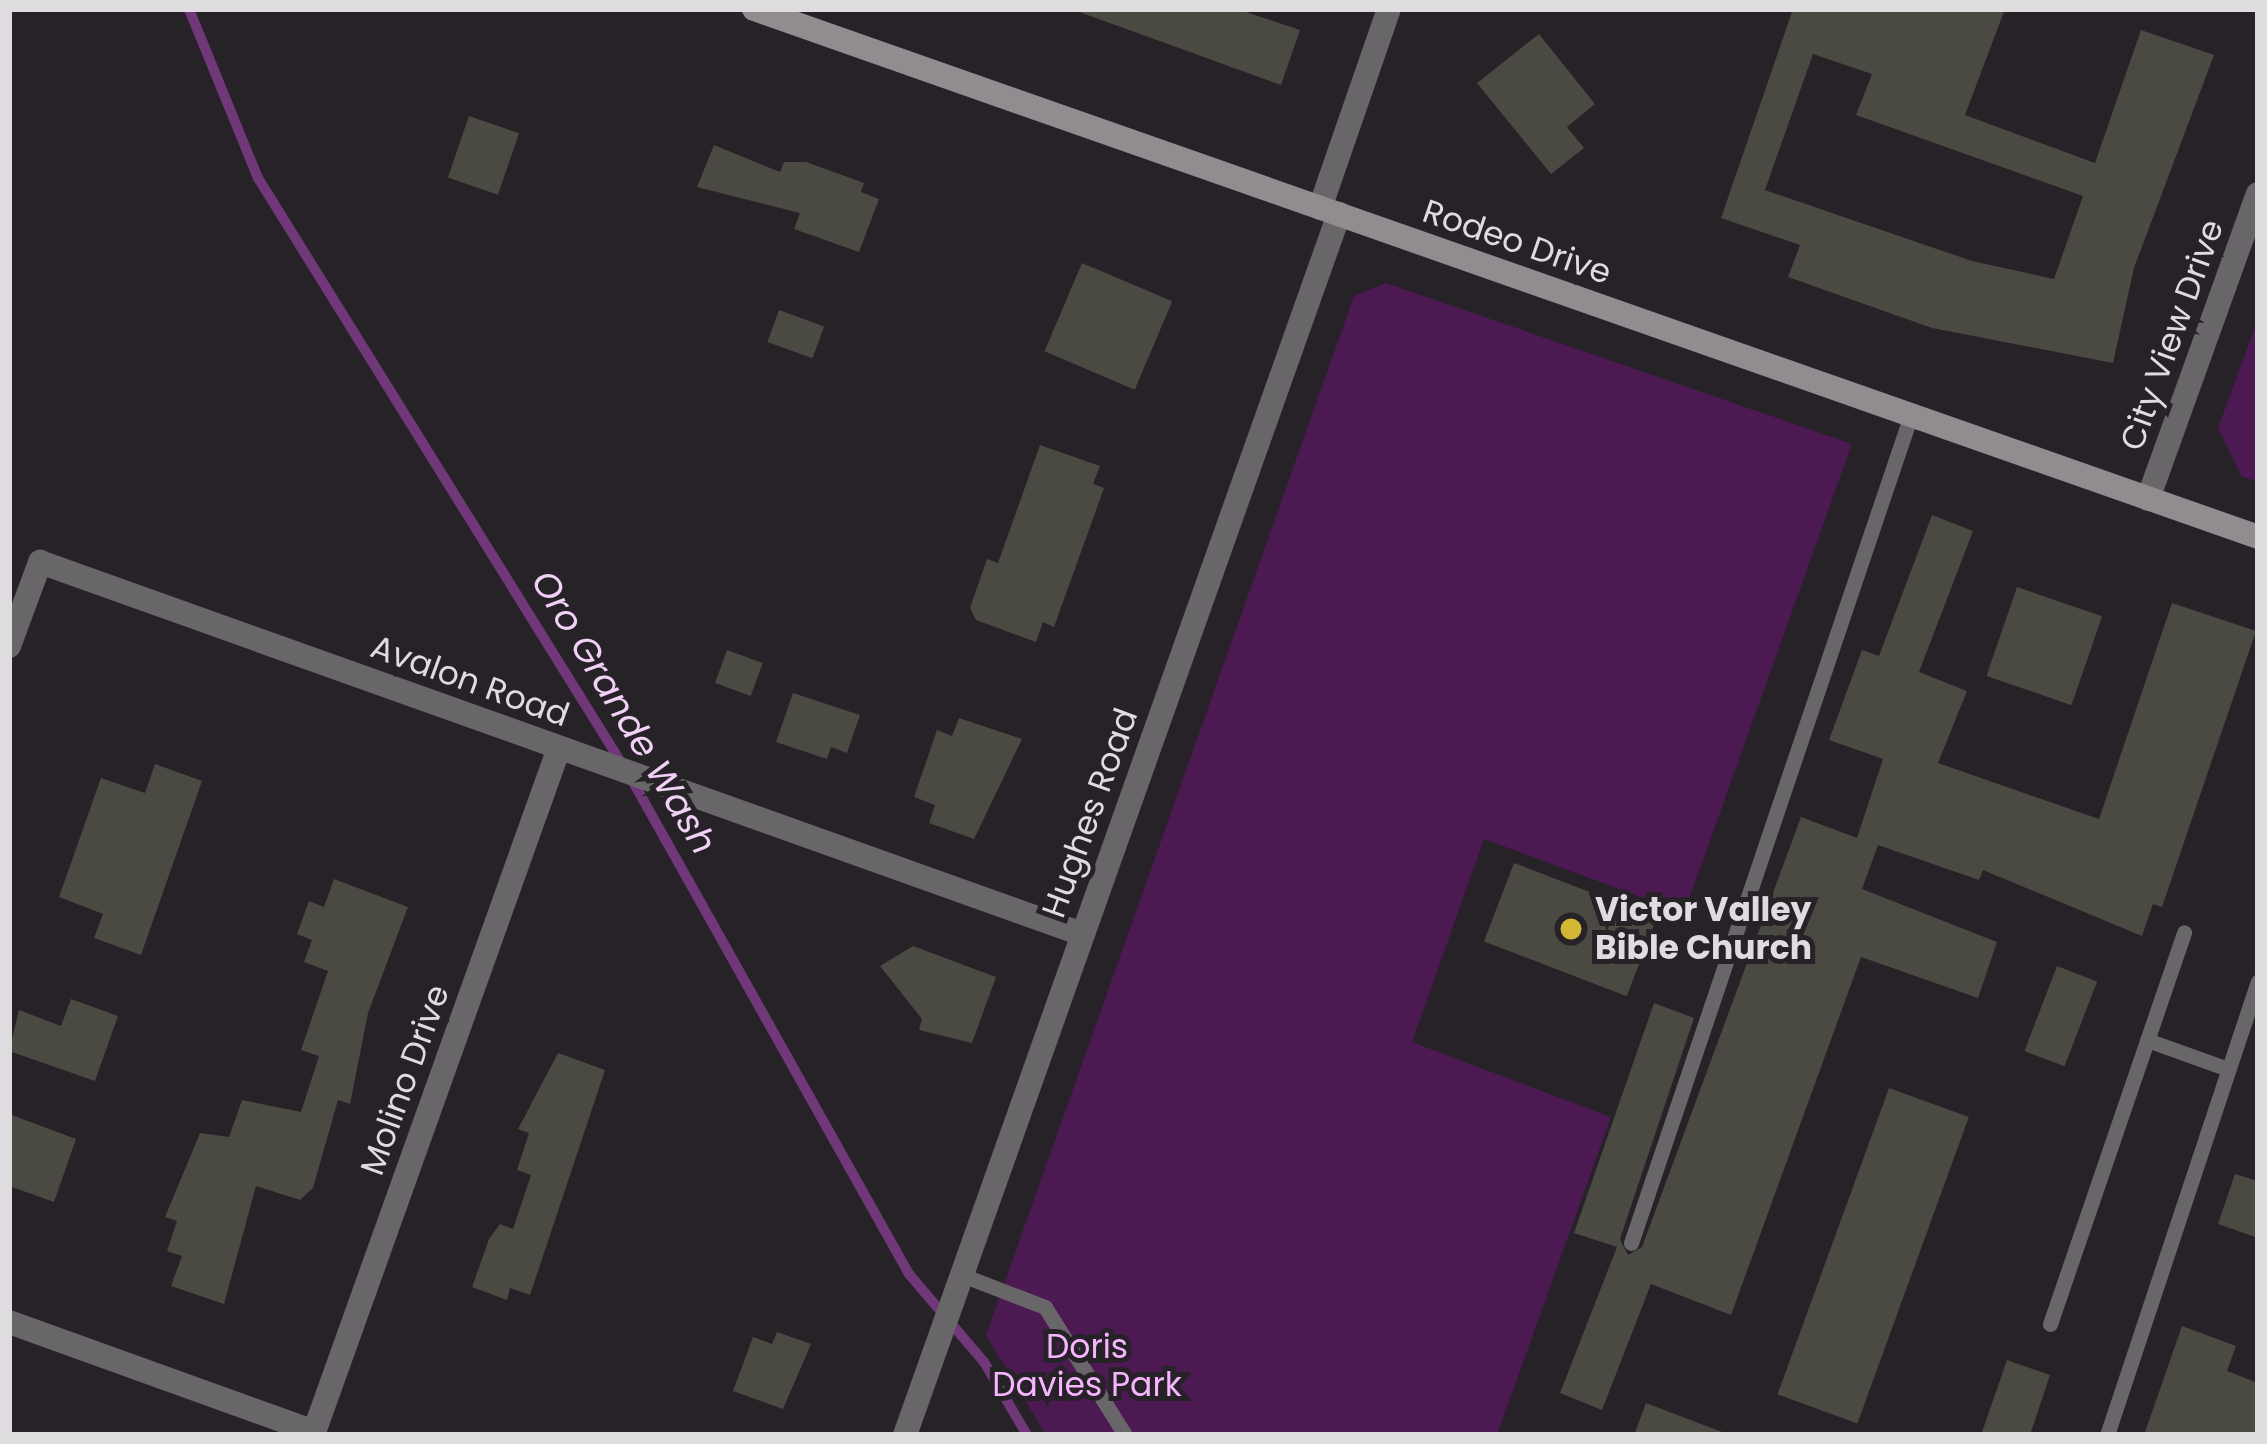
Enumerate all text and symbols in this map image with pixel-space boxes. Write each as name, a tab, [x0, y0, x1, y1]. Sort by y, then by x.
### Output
street label: Rodeo Drive	[1418, 191, 1616, 293]
street label: City View Drive	[2112, 214, 2232, 456]
water label: Oro Grande Wash	[522, 562, 726, 862]
street label: Avalon Road	[365, 627, 575, 735]
street label: Hughes Road	[1034, 703, 1146, 923]
place label: Victor Valley Bible Church	[1595, 890, 1812, 968]
marker: Victor Valley Bible Church	[1558, 916, 1584, 942]
street label: Molino Drive	[352, 979, 458, 1181]
park label: Doris Davies Park	[992, 1327, 1182, 1405]

